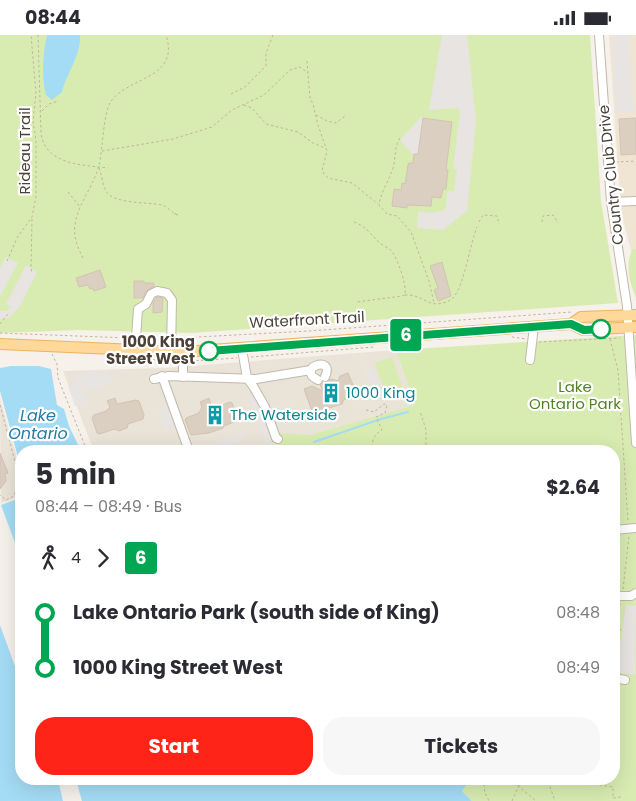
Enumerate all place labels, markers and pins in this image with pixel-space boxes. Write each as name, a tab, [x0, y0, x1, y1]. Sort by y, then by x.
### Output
unlabelled marker	[591, 319, 611, 339]
place label: 1000 King Street West	[106, 331, 195, 369]
marker: 1000 King Street West	[199, 341, 219, 361]
building icon: 1000 King	[320, 382, 342, 404]
place label: 1000 King	[346, 382, 415, 403]
building icon: The Waterside	[204, 404, 226, 426]
place label: The Waterside	[230, 404, 337, 425]

